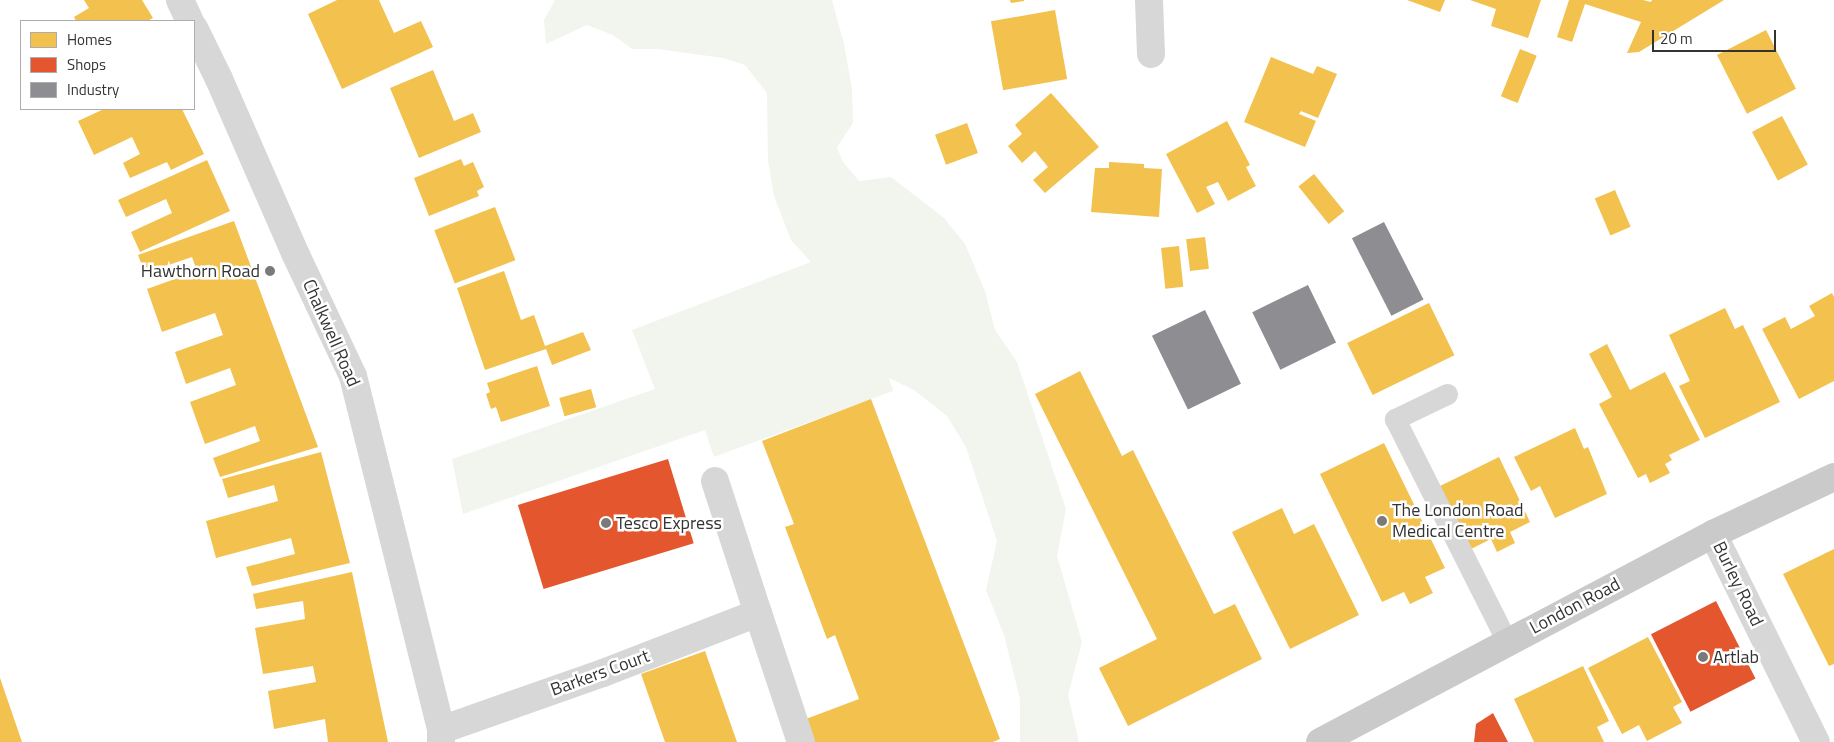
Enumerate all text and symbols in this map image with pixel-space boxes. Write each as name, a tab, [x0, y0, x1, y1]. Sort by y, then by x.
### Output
legend	[20, 20, 195, 110]
scale bar	[1654, 20, 1778, 52]
text: 20 m	[1660, 27, 1693, 50]
text: Homes	[67, 28, 112, 51]
text: Shops	[67, 53, 106, 76]
text: Industry	[67, 78, 119, 101]
place label: Hawthorn Road	[141, 260, 260, 282]
marker: Hawthorn Road	[264, 265, 276, 277]
street label: Chalkwell Road	[298, 276, 364, 390]
place label: The London Road Medical Centre	[1392, 500, 1524, 542]
place label: Tesco Express	[616, 512, 722, 534]
marker: The London Road Medical Centre	[1376, 515, 1388, 527]
marker: Tesco Express	[600, 517, 612, 529]
street label: Burley Road	[1708, 538, 1768, 630]
street label: London Road	[1526, 573, 1624, 639]
street label: Barkers Court	[548, 645, 652, 701]
place label: Artlab	[1713, 646, 1759, 668]
marker: Artlab	[1697, 651, 1709, 663]

